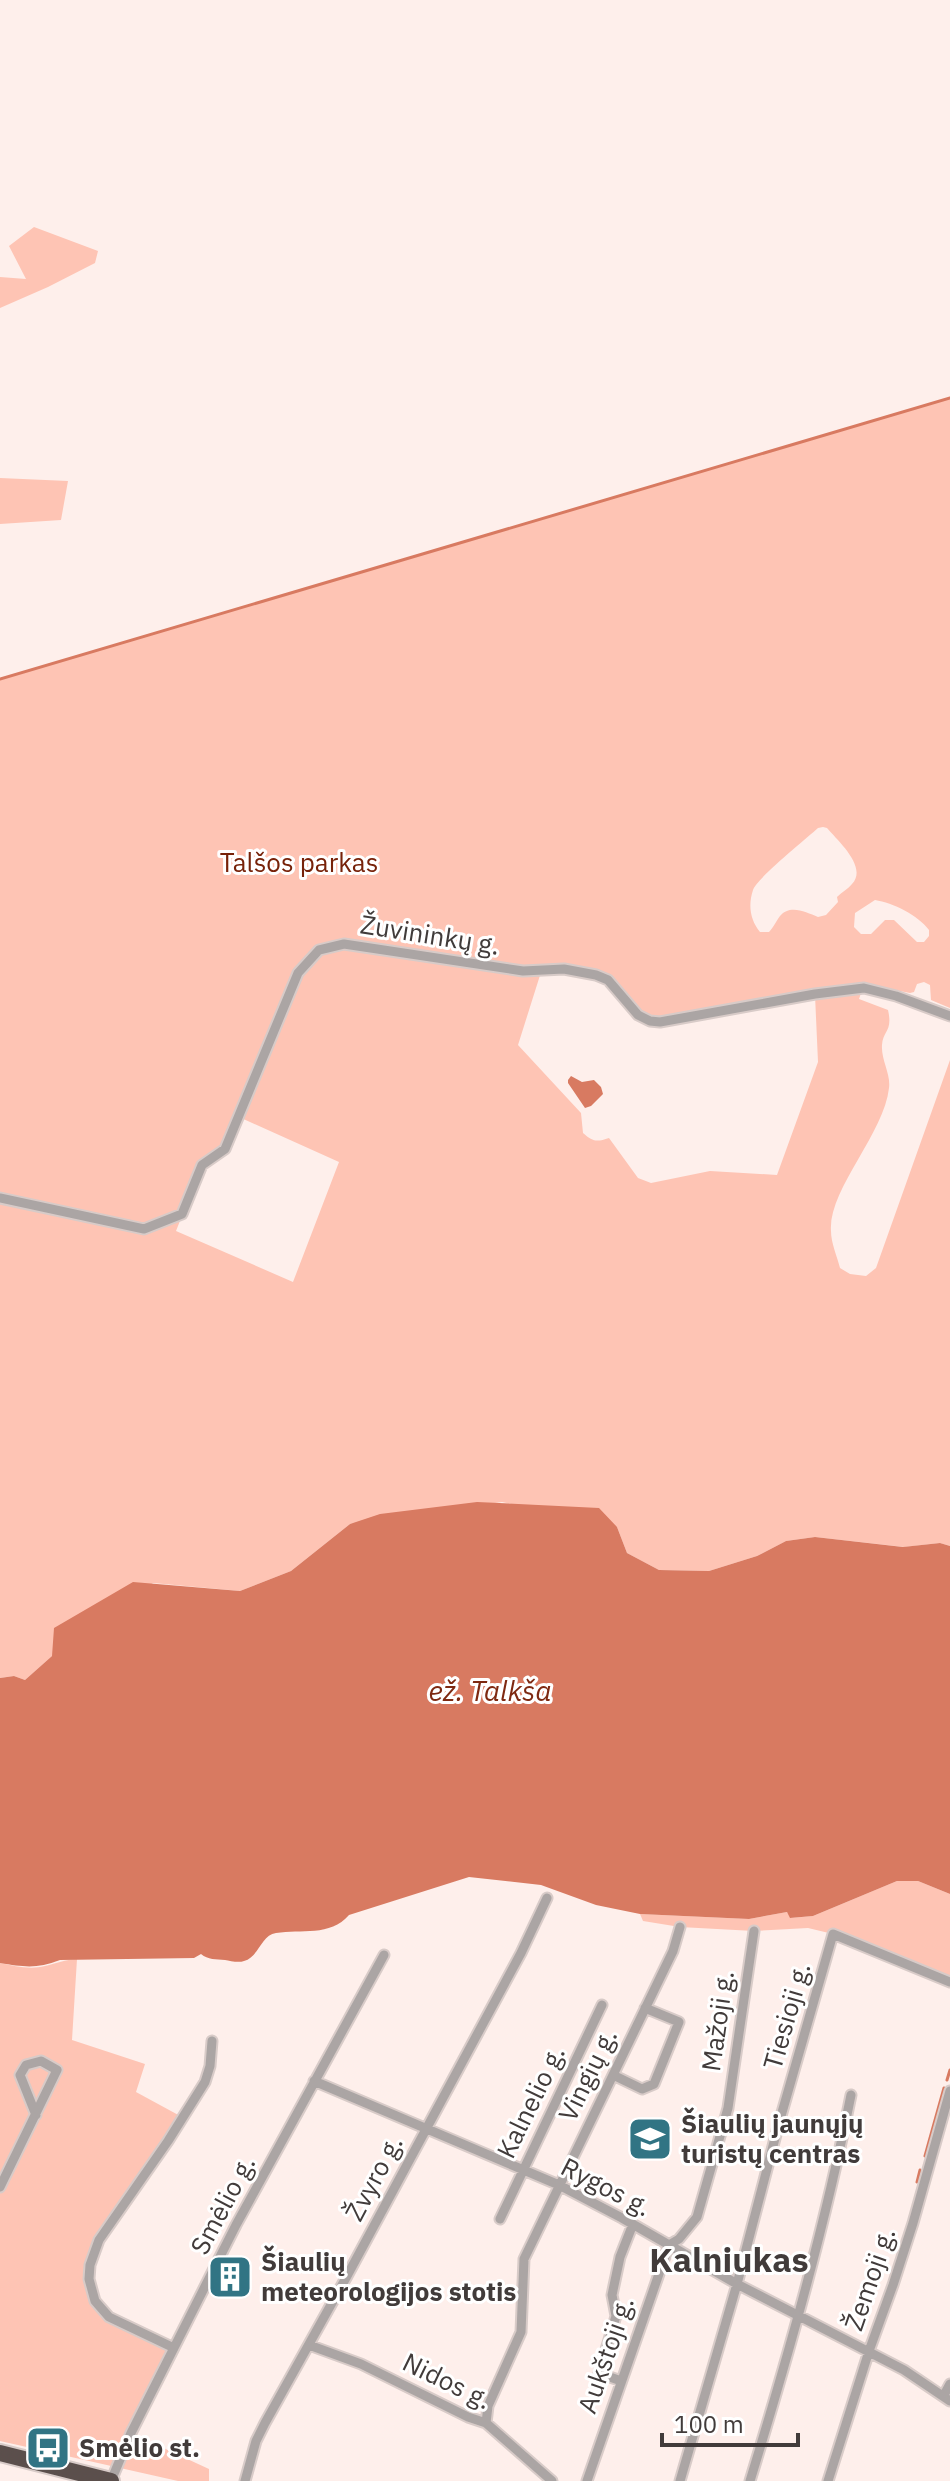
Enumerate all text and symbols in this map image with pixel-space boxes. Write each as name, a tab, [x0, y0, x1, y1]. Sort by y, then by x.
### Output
park label: Talšos parkas	[220, 845, 378, 879]
street label: Žuvininkų g.	[358, 906, 502, 962]
water label: ež. Talkša	[429, 1672, 551, 1709]
street label: Tiesioji g.	[755, 1958, 817, 2073]
street label: Mažoji g.	[693, 1968, 741, 2074]
street label: Vingių g.	[550, 2022, 624, 2127]
street label: Kalnelio g.	[488, 2040, 572, 2164]
place label: Šiaulių jaunųjų turistų centras	[681, 2106, 864, 2170]
school or university icon: Šiaulių jaunųjų turistų centras	[626, 2115, 674, 2163]
street label: Žvyro g.	[336, 2129, 410, 2226]
street label: Smėlio g.	[182, 2149, 262, 2260]
street label: Rygos g.	[556, 2149, 657, 2223]
street label: Žemoji g.	[836, 2223, 903, 2335]
district label: Kalniukas	[649, 2237, 809, 2281]
place label: Šiaulių meteorologijos stotis	[261, 2244, 516, 2308]
building icon: Šiaulių meteorologijos stotis	[206, 2253, 254, 2301]
street label: Aukštoji g.	[569, 2292, 641, 2418]
street label: Nidos g.	[398, 2344, 497, 2416]
scale bar	[662, 2397, 798, 2447]
text: 100 m	[674, 2408, 744, 2440]
bus stop icon: Smėlio st.	[24, 2424, 72, 2472]
place label: Smėlio st.	[79, 2430, 200, 2464]

